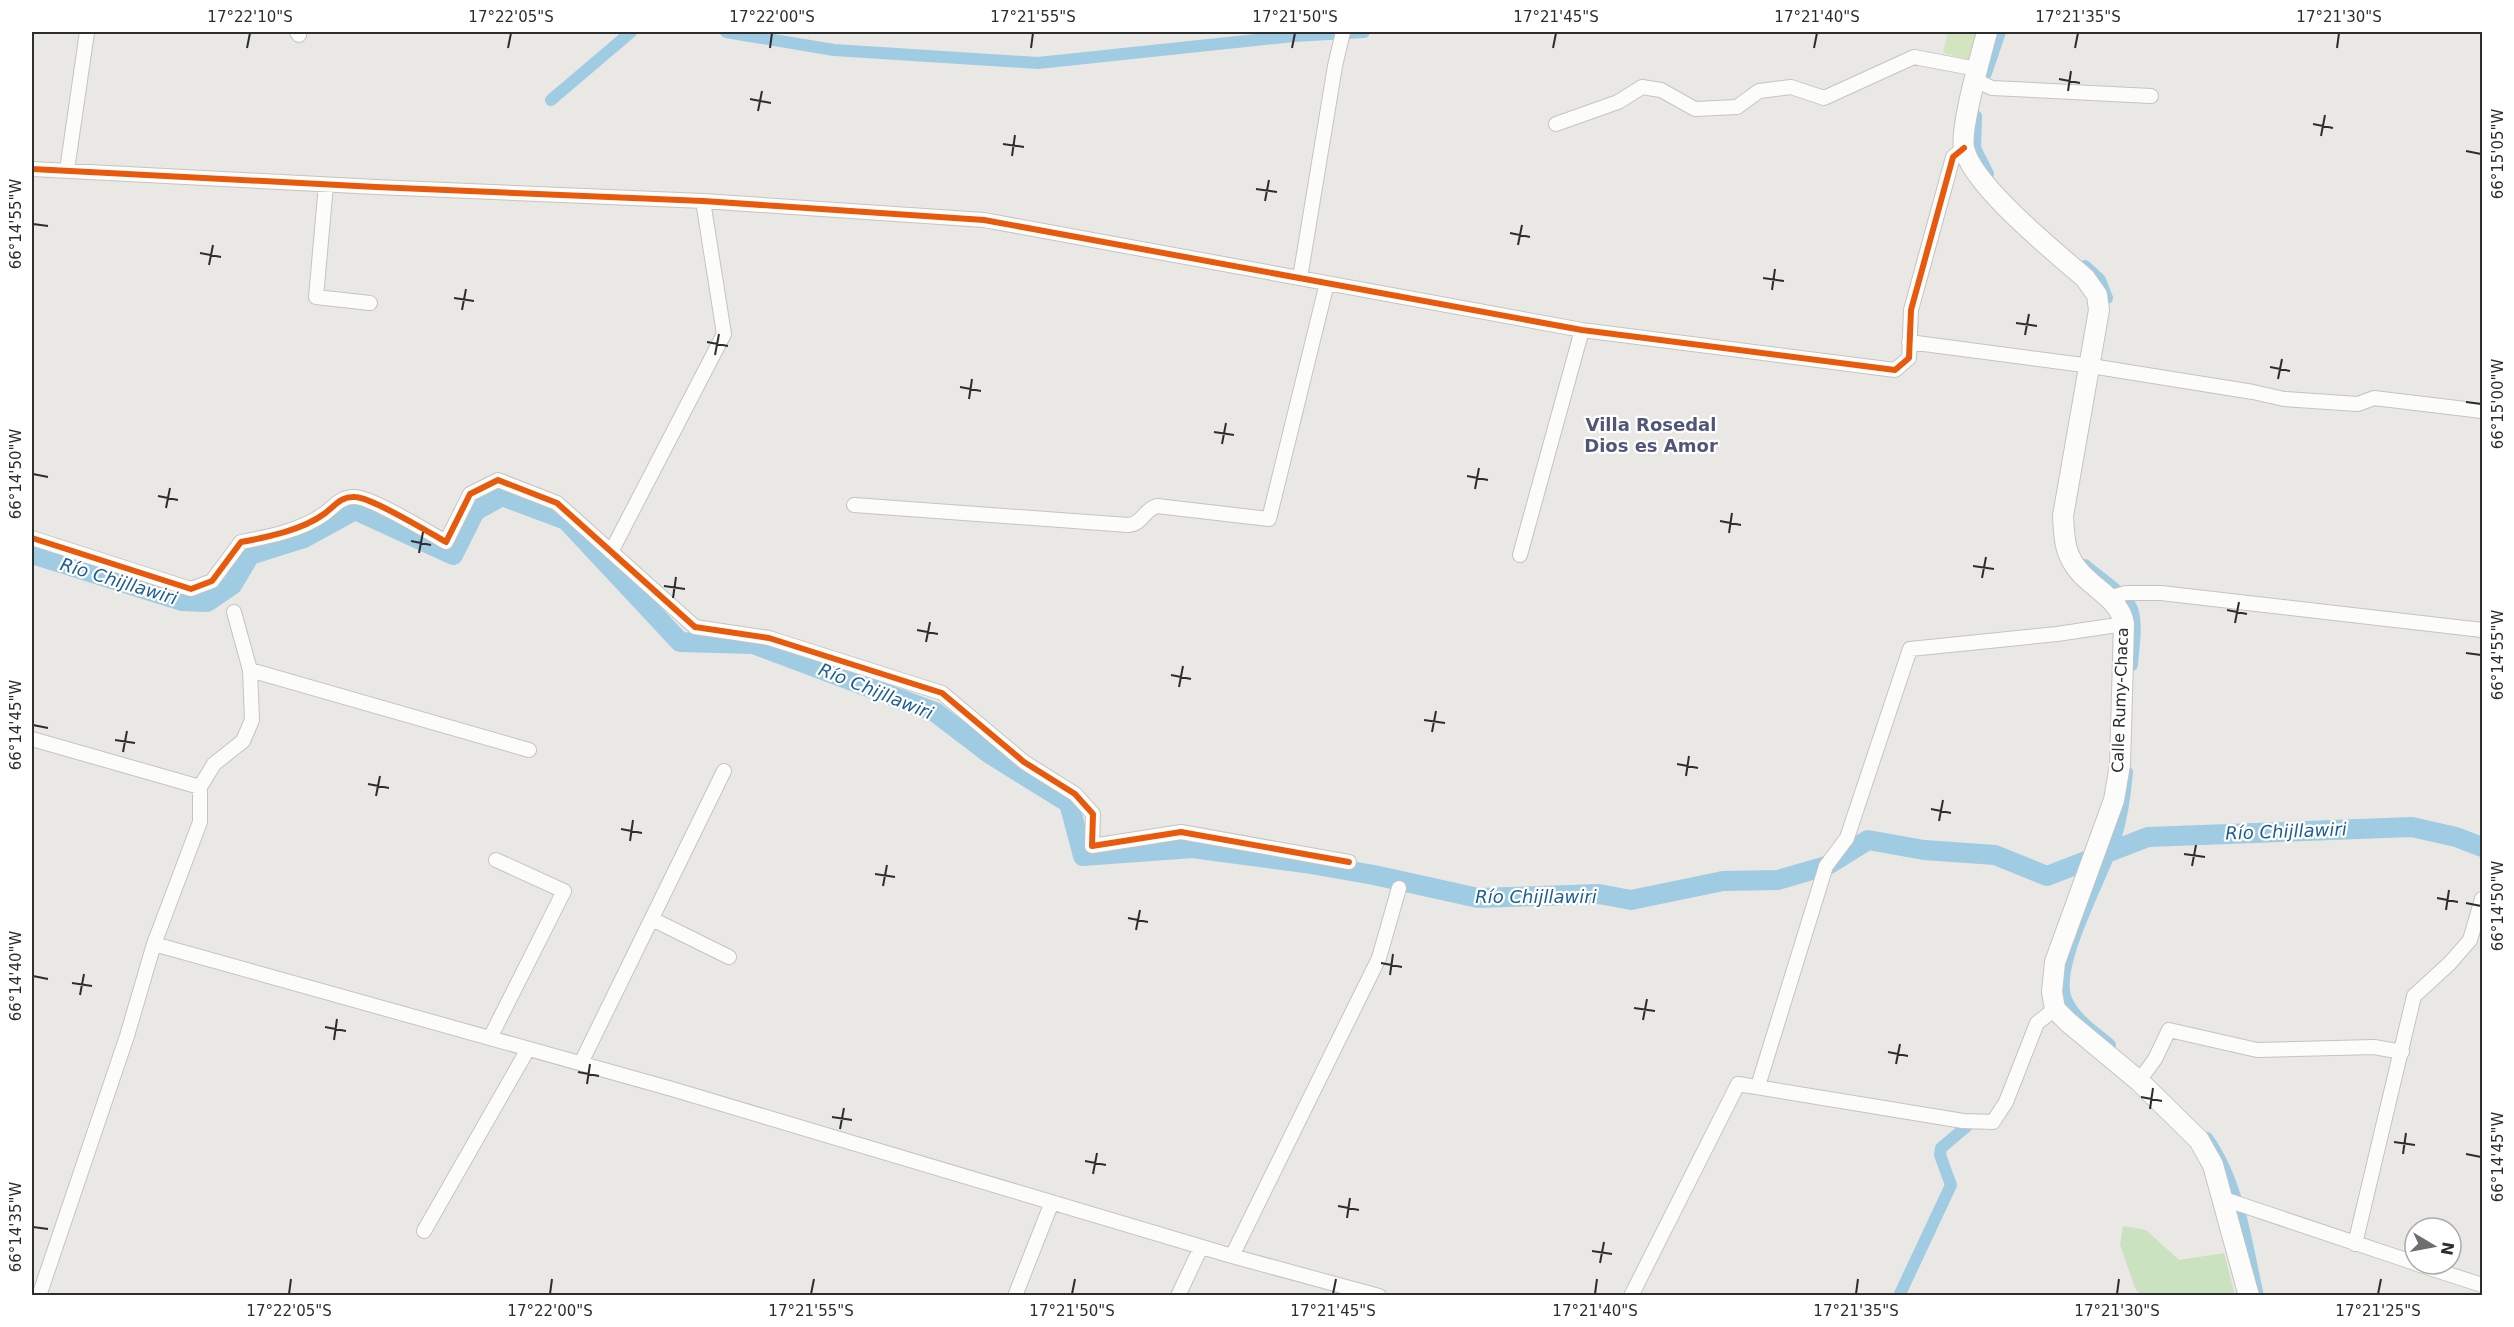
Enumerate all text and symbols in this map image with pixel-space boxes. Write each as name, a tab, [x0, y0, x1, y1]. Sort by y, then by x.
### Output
text: 17°22'10"S	[207, 8, 293, 26]
text: 17°22'05"S	[468, 8, 554, 26]
text: 17°22'00"S	[729, 8, 815, 26]
text: 17°21'55"S	[990, 8, 1076, 26]
text: 17°21'50"S	[1252, 8, 1338, 26]
text: 17°21'45"S	[1513, 8, 1599, 26]
text: 17°21'40"S	[1774, 8, 1860, 26]
text: 17°21'35"S	[2035, 8, 2121, 26]
text: 17°21'30"S	[2296, 8, 2382, 26]
text: 66°15'05"W	[2489, 109, 2507, 199]
text: 66°14'55"W	[7, 179, 25, 269]
text: 66°15'00"W	[2489, 359, 2507, 449]
district label: Villa Rosedal Dios es Amor	[1584, 414, 1718, 456]
text: 66°14'50"W	[7, 429, 25, 519]
water label: Río Chijllawiri	[58, 553, 180, 609]
text: 66°14'55"W	[2489, 610, 2507, 700]
street label: Calle Rumy-Chaca	[2108, 627, 2132, 773]
water label: Río Chijllawiri	[816, 659, 936, 723]
text: 66°14'45"W	[7, 680, 25, 770]
water label: Río Chijllawiri	[2225, 818, 2347, 844]
text: 66°14'50"W	[2489, 861, 2507, 951]
water label: Río Chijllawiri	[1475, 886, 1597, 907]
text: 66°14'40"W	[7, 931, 25, 1021]
text: 66°14'45"W	[2489, 1112, 2507, 1202]
text: 66°14'35"W	[7, 1182, 25, 1272]
north arrow	[2403, 1216, 2463, 1276]
text: N	[2437, 1240, 2458, 1257]
text: 17°22'05"S	[246, 1302, 332, 1320]
text: 17°22'00"S	[507, 1302, 593, 1320]
text: 17°21'55"S	[768, 1302, 854, 1320]
text: 17°21'50"S	[1029, 1302, 1115, 1320]
text: 17°21'45"S	[1290, 1302, 1376, 1320]
text: 17°21'40"S	[1552, 1302, 1638, 1320]
text: 17°21'35"S	[1813, 1302, 1899, 1320]
text: 17°21'30"S	[2074, 1302, 2160, 1320]
text: 17°21'25"S	[2335, 1302, 2421, 1320]

